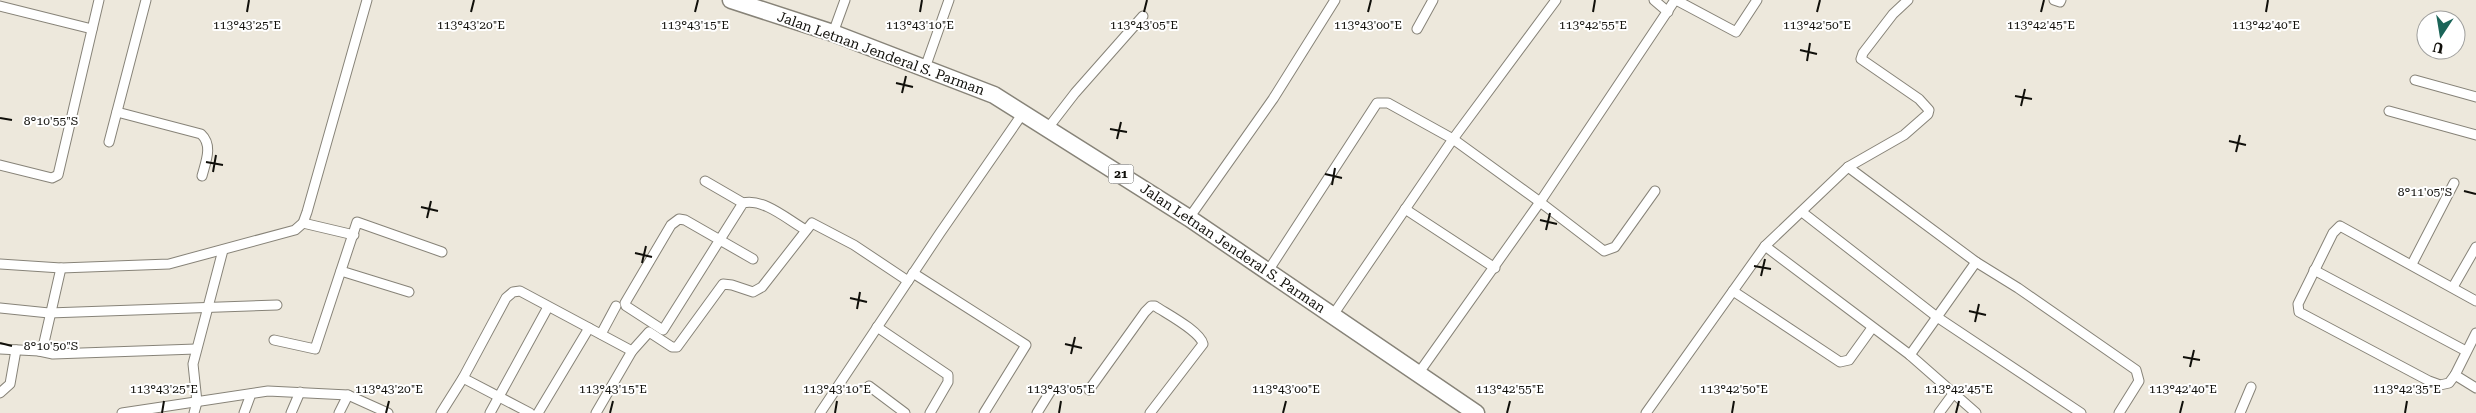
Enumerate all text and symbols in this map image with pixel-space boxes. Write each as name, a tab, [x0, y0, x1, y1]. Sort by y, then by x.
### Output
street label: Jalan Letnan Jenderal S. Parman	[775, 8, 987, 98]
north arrow	[2416, 10, 2466, 60]
text: 113°43'25"E	[213, 18, 281, 32]
text: 113°43'20"E	[437, 18, 505, 32]
text: 113°43'15"E	[661, 18, 729, 32]
text: 113°43'10"E	[886, 18, 954, 32]
text: 113°43'05"E	[1110, 18, 1178, 32]
text: 113°43'00"E	[1334, 18, 1402, 32]
text: 113°42'55"E	[1559, 18, 1627, 32]
text: 113°42'50"E	[1783, 18, 1851, 32]
text: 113°42'45"E	[2007, 18, 2075, 32]
text: 113°42'40"E	[2232, 18, 2300, 32]
text: U	[2431, 39, 2445, 57]
text: 8°10'55"S	[24, 114, 78, 128]
road number: 21	[1108, 164, 1134, 183]
street label: Jalan Letnan Jenderal S. Parman	[1138, 180, 1328, 316]
text: 8°11'05"S	[2398, 185, 2452, 199]
text: 8°10'50"S	[24, 339, 78, 353]
text: 113°43'25"E	[130, 382, 198, 396]
text: 113°43'20"E	[355, 382, 423, 396]
text: 113°43'15"E	[579, 382, 647, 396]
text: 113°43'10"E	[803, 382, 871, 396]
text: 113°43'05"E	[1027, 382, 1095, 396]
text: 113°43'00"E	[1252, 382, 1320, 396]
text: 113°42'55"E	[1476, 382, 1544, 396]
text: 113°42'50"E	[1700, 382, 1768, 396]
text: 113°42'45"E	[1925, 382, 1993, 396]
text: 113°42'40"E	[2149, 382, 2217, 396]
text: 113°42'35"E	[2373, 382, 2441, 396]

